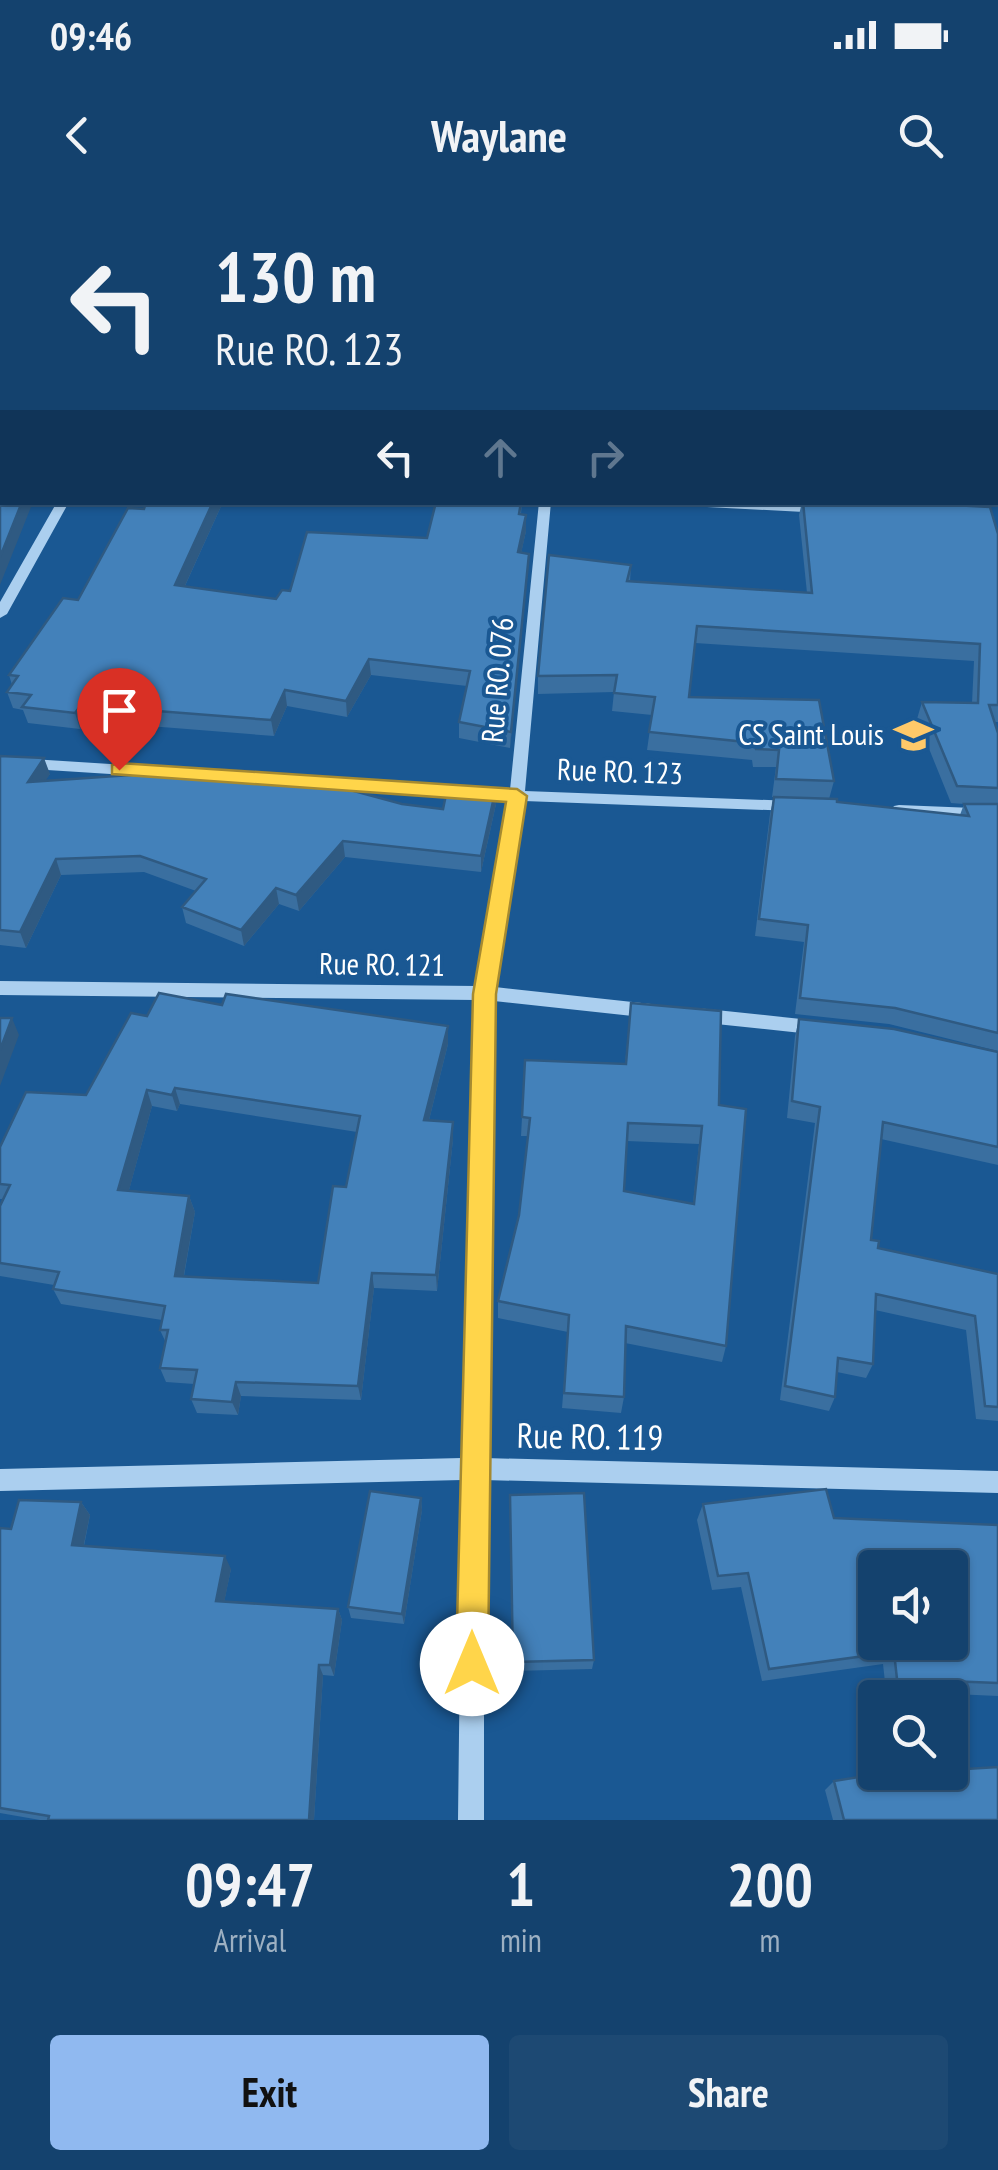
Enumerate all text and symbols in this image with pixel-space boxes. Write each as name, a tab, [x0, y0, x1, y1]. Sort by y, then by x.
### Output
text: 09:46	[50, 11, 132, 60]
text: Waylane	[431, 106, 567, 164]
icon: back	[50, 108, 105, 163]
icon: search	[893, 108, 948, 163]
text: 130 m	[215, 231, 376, 321]
icon: left	[50, 240, 180, 370]
text: Rue RO. 123	[215, 319, 404, 377]
icon: left	[368, 430, 423, 485]
icon: ahead	[473, 430, 528, 485]
icon: right	[578, 430, 633, 485]
street label: Rue RO. 076	[472, 616, 521, 744]
pin	[77, 668, 162, 771]
icon: arrive	[92, 683, 147, 738]
place label: CS Saint Louis	[738, 714, 884, 753]
school or university icon: CS Saint Louis	[893, 714, 935, 756]
street label: Rue RO. 123	[557, 749, 684, 792]
street label: Rue RO. 121	[319, 943, 445, 984]
street label: Rue RO. 119	[516, 1412, 664, 1460]
map controls	[858, 1550, 968, 1790]
button: sound	[858, 1550, 968, 1660]
position arrow	[420, 1612, 524, 1716]
button: search	[858, 1680, 968, 1790]
text: 09:47	[185, 1845, 315, 1923]
text: 1	[507, 1845, 535, 1923]
text: 200	[727, 1845, 813, 1923]
text: Arrival	[214, 1919, 286, 1961]
text: min	[500, 1919, 542, 1961]
text: m	[759, 1919, 780, 1961]
button: Exit	[50, 2035, 489, 2150]
button: Share	[509, 2035, 948, 2150]

